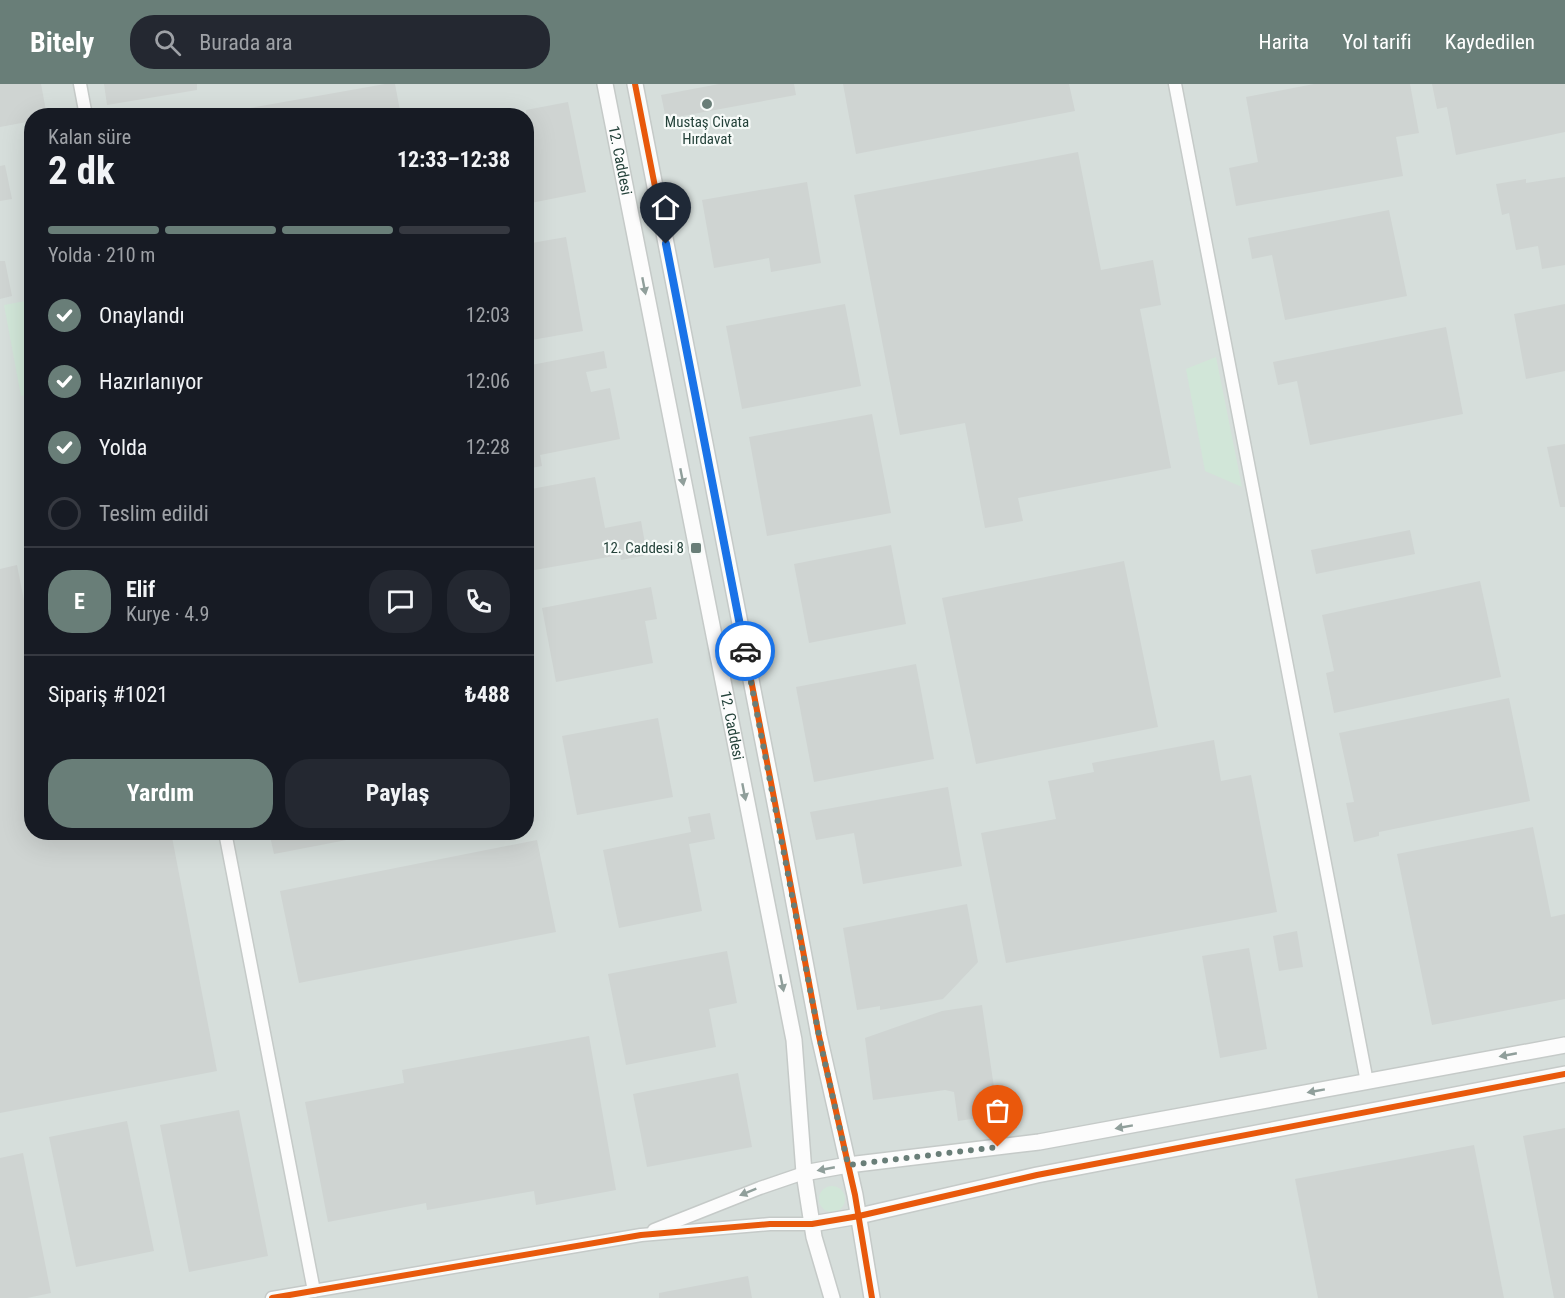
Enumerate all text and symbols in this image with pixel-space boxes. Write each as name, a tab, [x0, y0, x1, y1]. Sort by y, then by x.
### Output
search box	[130, 15, 550, 69]
text: Bitely	[30, 26, 94, 59]
icon: search	[151, 26, 184, 59]
text: Burada ara	[199, 30, 293, 55]
text: Harita	[1259, 30, 1309, 54]
text: Yol tarifi	[1342, 30, 1412, 54]
text: Kaydedilen	[1445, 30, 1535, 54]
marker: Mustaş Civata Hırdavat	[700, 97, 714, 111]
place label: Mustaş Civata Hırdavat	[665, 113, 749, 148]
street label: 12. Caddesi	[604, 124, 636, 197]
text: Kalan süre	[48, 125, 131, 149]
text: 12:33–12:38	[397, 147, 510, 172]
text: 2 dk	[48, 148, 115, 194]
pin	[640, 182, 691, 244]
icon: home	[649, 191, 682, 224]
text: Yolda · 210 m	[48, 243, 155, 267]
one-way arrow	[640, 276, 649, 295]
icon: check	[48, 299, 81, 332]
text: Onaylandı	[99, 303, 185, 328]
text: 12:03	[466, 303, 510, 327]
icon: check	[48, 365, 81, 398]
text: Hazırlanıyor	[99, 369, 203, 394]
text: 12:06	[466, 369, 510, 393]
icon: check	[48, 431, 81, 464]
text: Yolda	[99, 435, 147, 460]
text: 12:28	[466, 435, 510, 459]
one-way arrow	[678, 468, 687, 487]
text: Teslim edildi	[99, 501, 209, 526]
place label: 12. Caddesi 8	[603, 539, 684, 557]
marker: 12. Caddesi 8	[689, 541, 703, 555]
button: chat	[369, 570, 432, 633]
button: phone	[447, 570, 510, 633]
text: Elif	[126, 577, 155, 602]
text: E	[74, 589, 85, 614]
text: Kurye · 4.9	[126, 602, 209, 626]
courier	[715, 621, 775, 681]
icon: car	[729, 635, 762, 668]
text: Sipariş #1021	[48, 682, 168, 707]
text: ₺488	[465, 682, 510, 707]
street label: 12. Caddesi	[716, 689, 747, 762]
button: Yardım	[48, 759, 273, 828]
button: Paylaş	[285, 759, 510, 828]
one-way arrow	[740, 783, 749, 802]
one-way arrow	[778, 974, 787, 993]
one-way arrow	[1498, 1051, 1517, 1060]
pin	[972, 1085, 1023, 1147]
one-way arrow	[1306, 1087, 1325, 1096]
icon: bag	[981, 1094, 1014, 1127]
one-way arrow	[1114, 1122, 1133, 1131]
one-way arrow	[816, 1165, 835, 1174]
one-way arrow	[739, 1187, 757, 1197]

